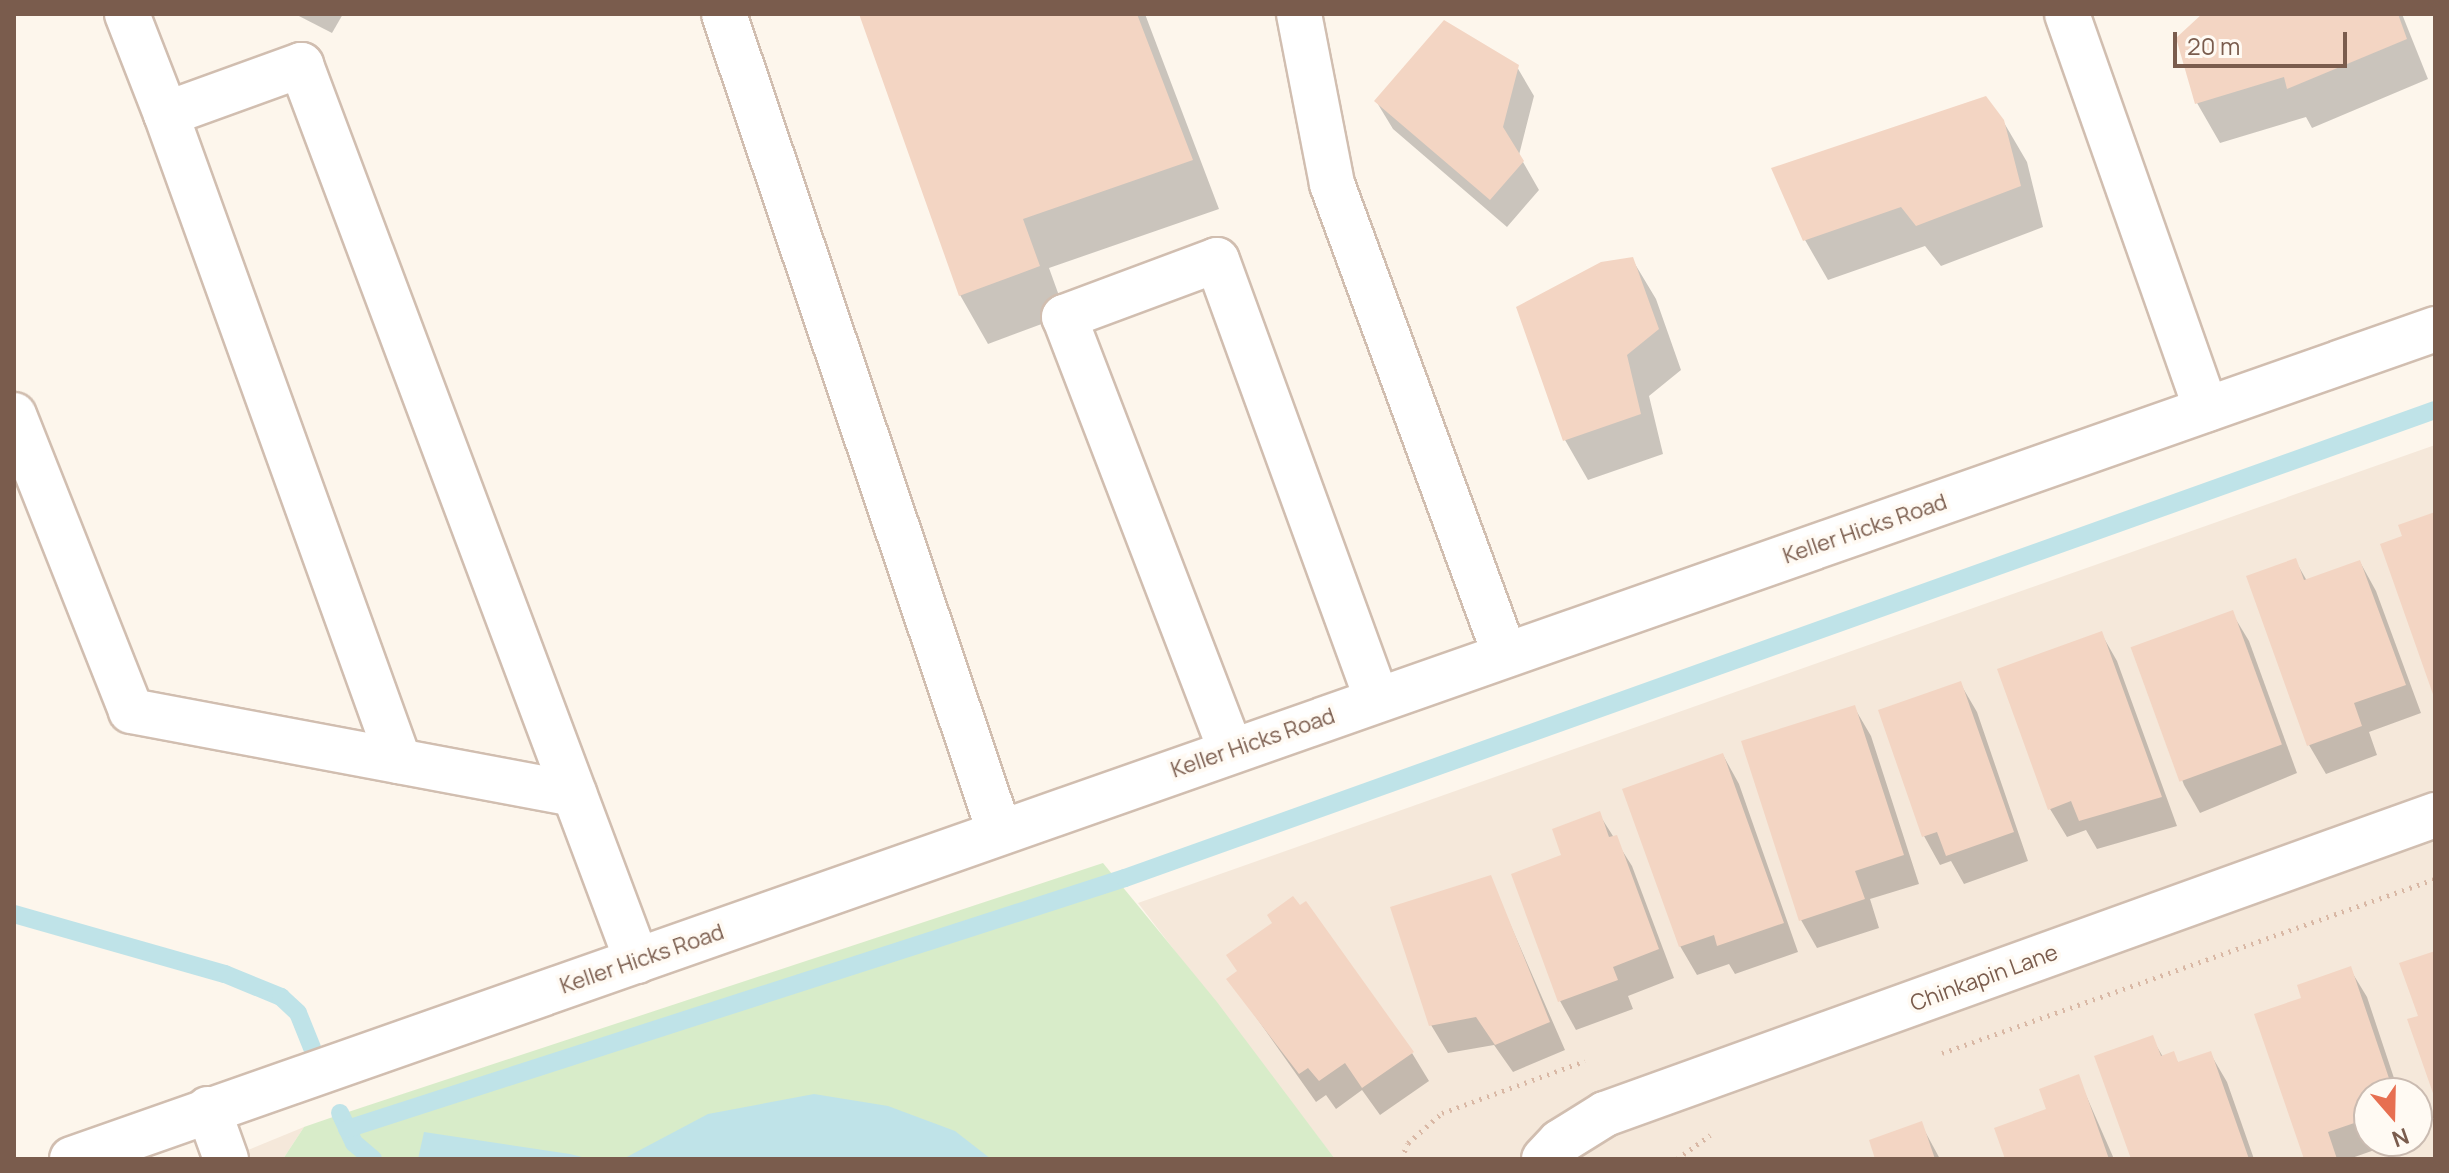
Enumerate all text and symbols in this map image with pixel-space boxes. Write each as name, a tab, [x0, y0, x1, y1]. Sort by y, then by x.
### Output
scale bar	[2177, 16, 2351, 66]
text: 20 m	[2187, 29, 2240, 62]
street label: Keller Hicks Road	[1780, 489, 1950, 569]
street label: Keller Hicks Road	[1168, 703, 1338, 783]
street label: Keller Hicks Road	[557, 919, 727, 999]
street label: Chinkapin Lane	[1907, 939, 2061, 1017]
north arrow	[2353, 1077, 2433, 1157]
text: N	[2388, 1121, 2413, 1154]

